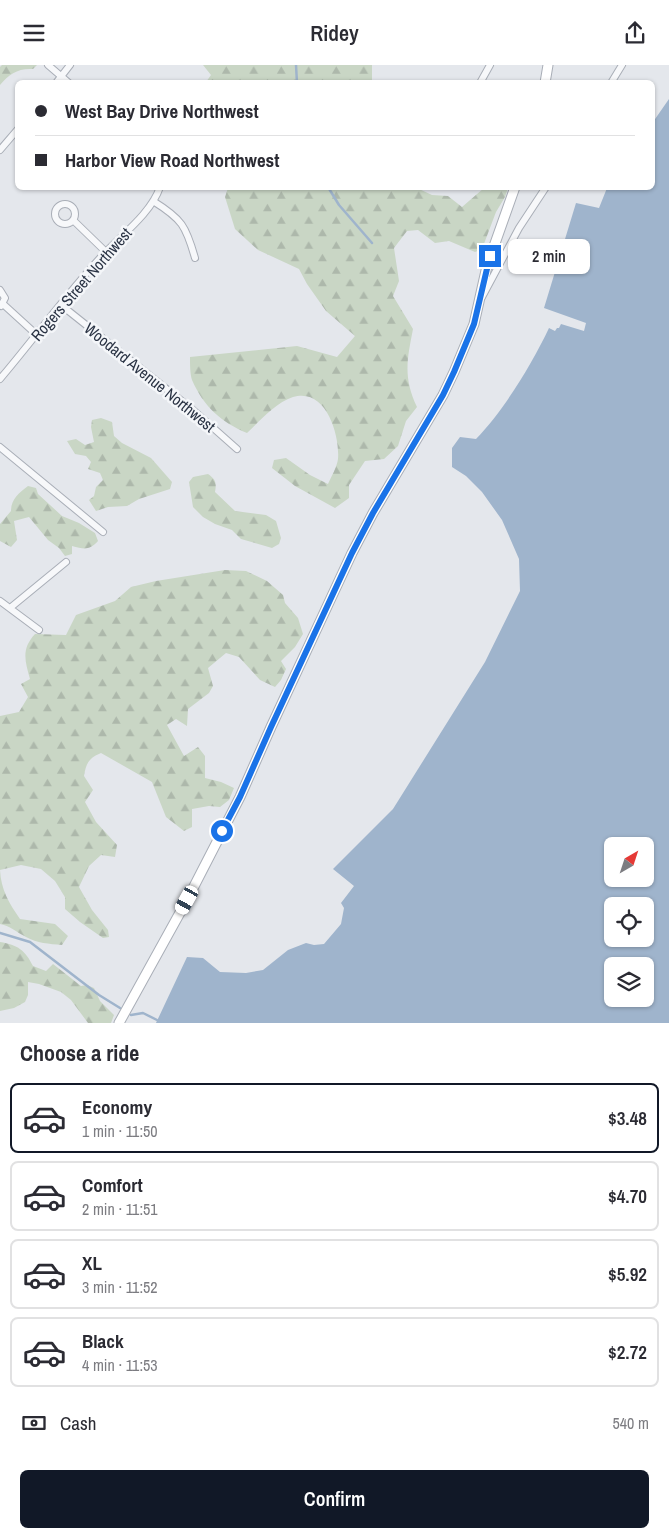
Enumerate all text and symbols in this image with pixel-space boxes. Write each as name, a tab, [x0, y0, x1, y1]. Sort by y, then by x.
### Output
text: Ridey	[310, 18, 359, 48]
icon: menu	[20, 19, 48, 47]
icon: share	[621, 19, 649, 47]
text: West Bay Drive Northwest	[65, 98, 259, 124]
text: Harbor View Road Northwest	[65, 147, 279, 173]
street label: Rogers Street Northwest	[26, 222, 137, 345]
callout: 2 min	[508, 239, 590, 273]
route end	[479, 245, 501, 267]
text: 2 min	[532, 245, 566, 267]
street label: Woodard Avenue Northwest	[80, 317, 220, 437]
route start	[211, 820, 233, 842]
north arrow	[604, 837, 654, 887]
map controls	[604, 837, 654, 1007]
car	[173, 883, 200, 917]
button: locate	[604, 897, 654, 947]
button: layers	[604, 957, 654, 1007]
text: Choose a ride	[20, 1038, 139, 1068]
text: Economy	[82, 1094, 152, 1120]
icon: car	[22, 1096, 67, 1141]
text: $3.48	[608, 1105, 647, 1131]
text: 1 min · 11:50	[82, 1120, 158, 1142]
text: Comfort	[82, 1172, 143, 1198]
icon: car	[22, 1174, 67, 1219]
text: $4.70	[608, 1183, 647, 1209]
text: 2 min · 11:51	[82, 1198, 158, 1220]
text: XL	[82, 1250, 102, 1276]
icon: car	[22, 1252, 67, 1297]
text: $5.92	[608, 1261, 647, 1287]
text: 3 min · 11:52	[82, 1276, 158, 1298]
text: Black	[82, 1328, 124, 1354]
icon: car	[22, 1330, 67, 1375]
text: $2.72	[608, 1339, 647, 1365]
text: 4 min · 11:53	[82, 1354, 158, 1376]
icon: cash	[20, 1409, 48, 1437]
text: Cash	[60, 1410, 96, 1436]
text: 540 m	[613, 1412, 649, 1434]
button: Confirm	[20, 1470, 649, 1528]

